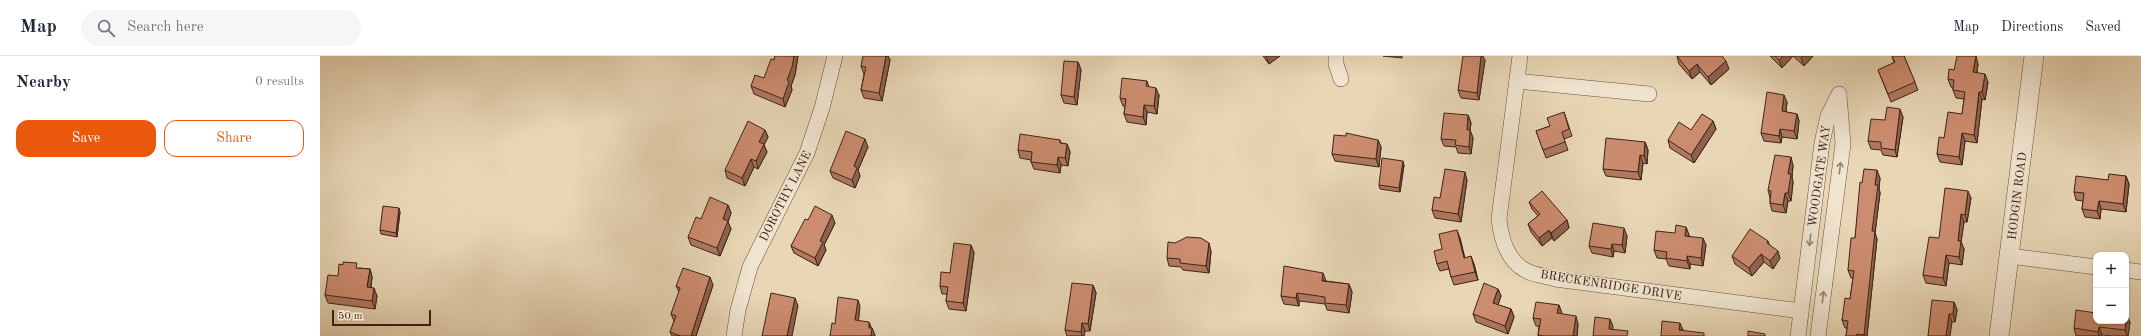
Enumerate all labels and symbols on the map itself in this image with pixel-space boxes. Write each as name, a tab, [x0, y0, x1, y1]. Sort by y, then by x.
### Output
street label: WOODGATE WAY	[1807, 124, 1833, 228]
street label: DOROTHY LANE	[758, 149, 814, 244]
street label: HODGIN ROAD	[2007, 152, 2029, 241]
one-way arrow	[1836, 162, 1844, 175]
one-way arrow	[1806, 234, 1814, 247]
street label: BRECKENRIDGE DRIVE	[1539, 269, 1682, 303]
one-way arrow	[1819, 291, 1827, 304]
scale bar	[332, 308, 431, 327]

